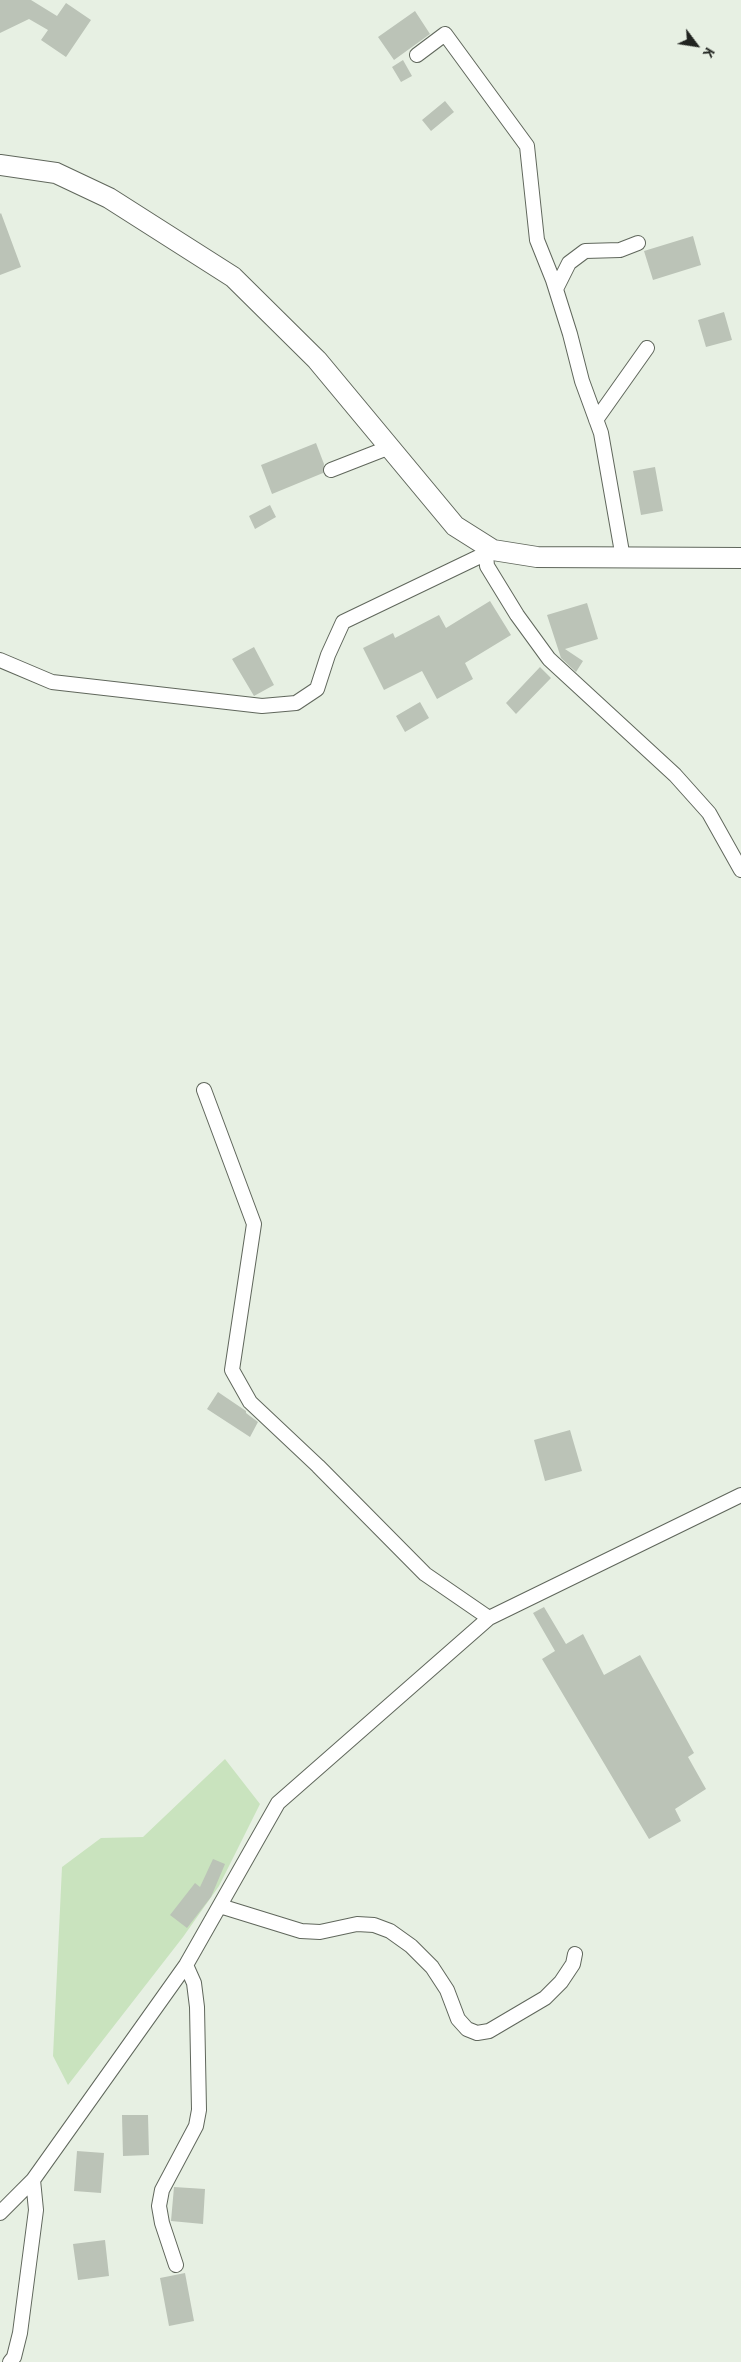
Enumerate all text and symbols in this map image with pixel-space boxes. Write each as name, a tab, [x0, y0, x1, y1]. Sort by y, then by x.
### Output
north arrow	[671, 20, 721, 70]
text: K	[699, 44, 719, 61]

